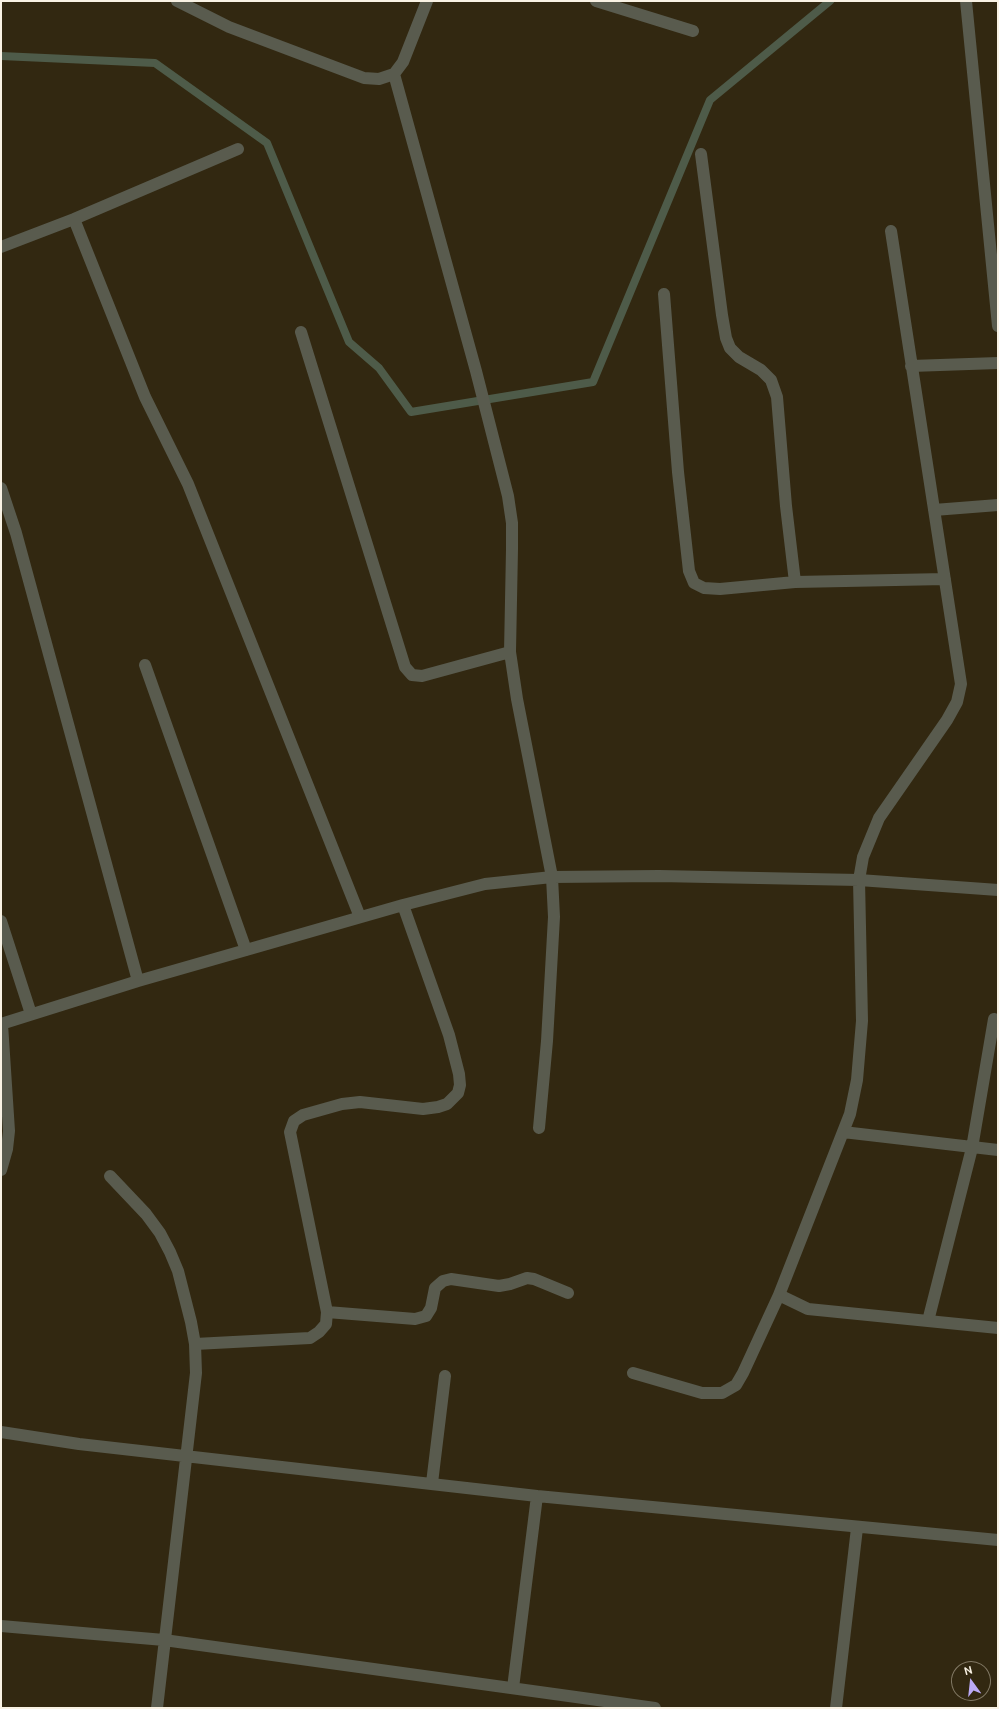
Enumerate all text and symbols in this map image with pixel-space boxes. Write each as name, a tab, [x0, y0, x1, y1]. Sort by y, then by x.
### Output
north arrow	[951, 1661, 991, 1701]
text: N	[963, 1664, 974, 1677]

